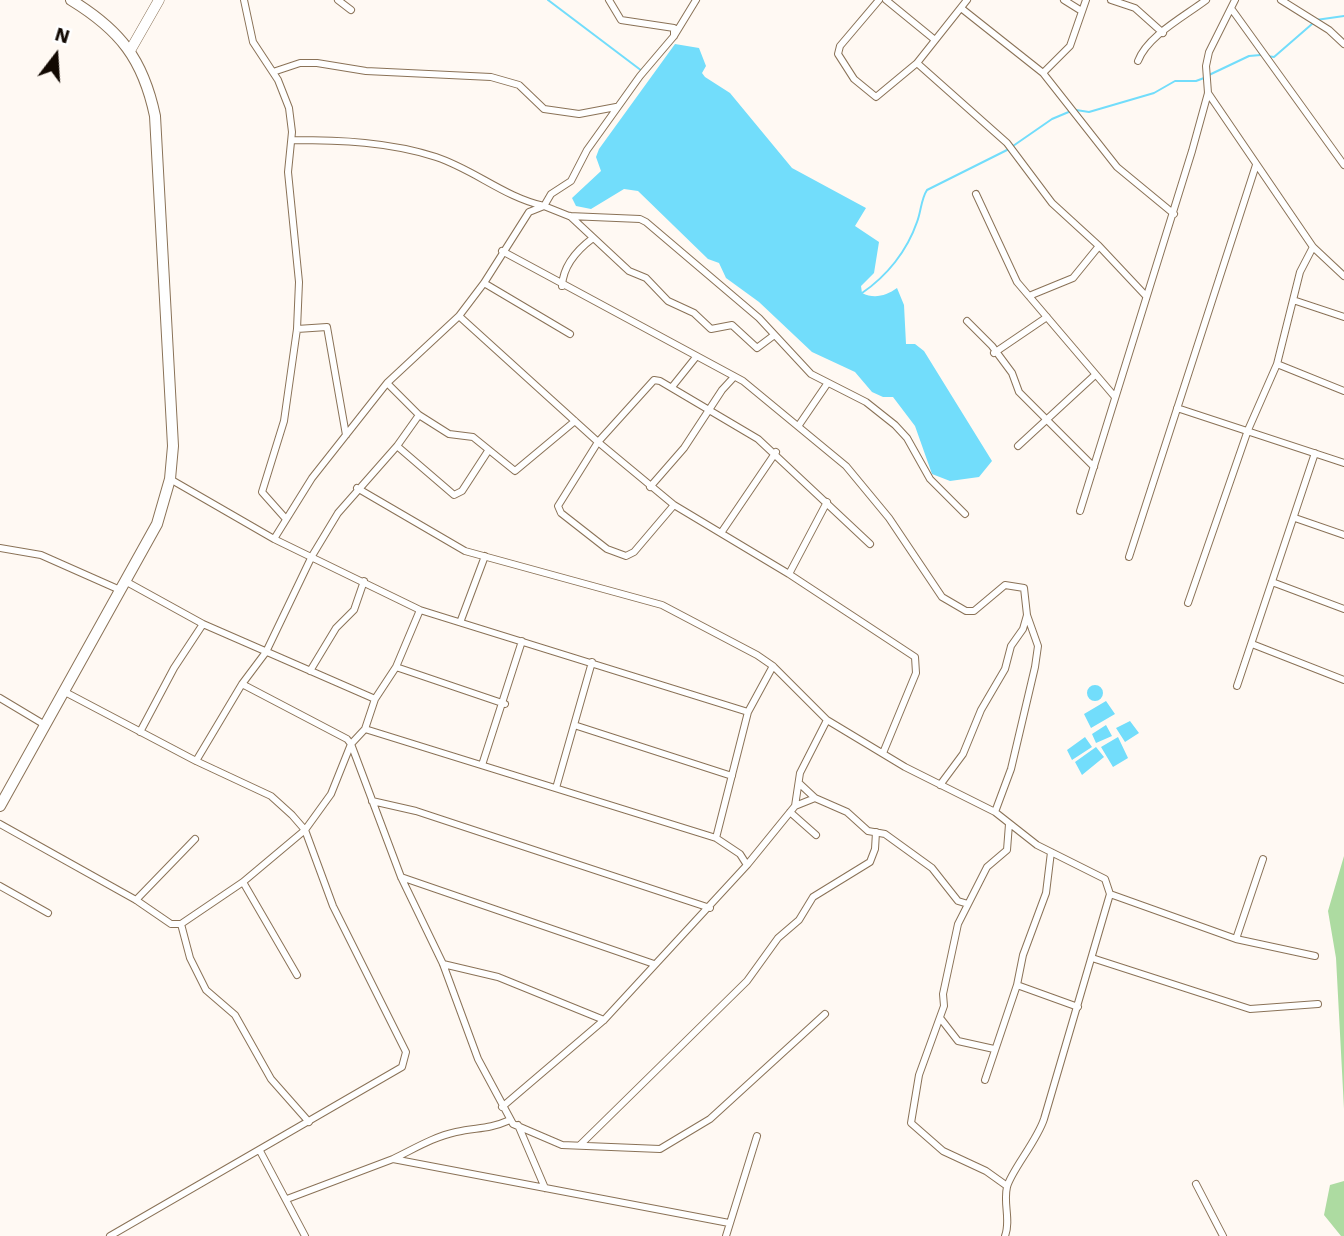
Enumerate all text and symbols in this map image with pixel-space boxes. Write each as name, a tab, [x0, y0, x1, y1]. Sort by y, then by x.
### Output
north arrow	[21, 21, 91, 91]
text: N	[52, 22, 72, 48]

